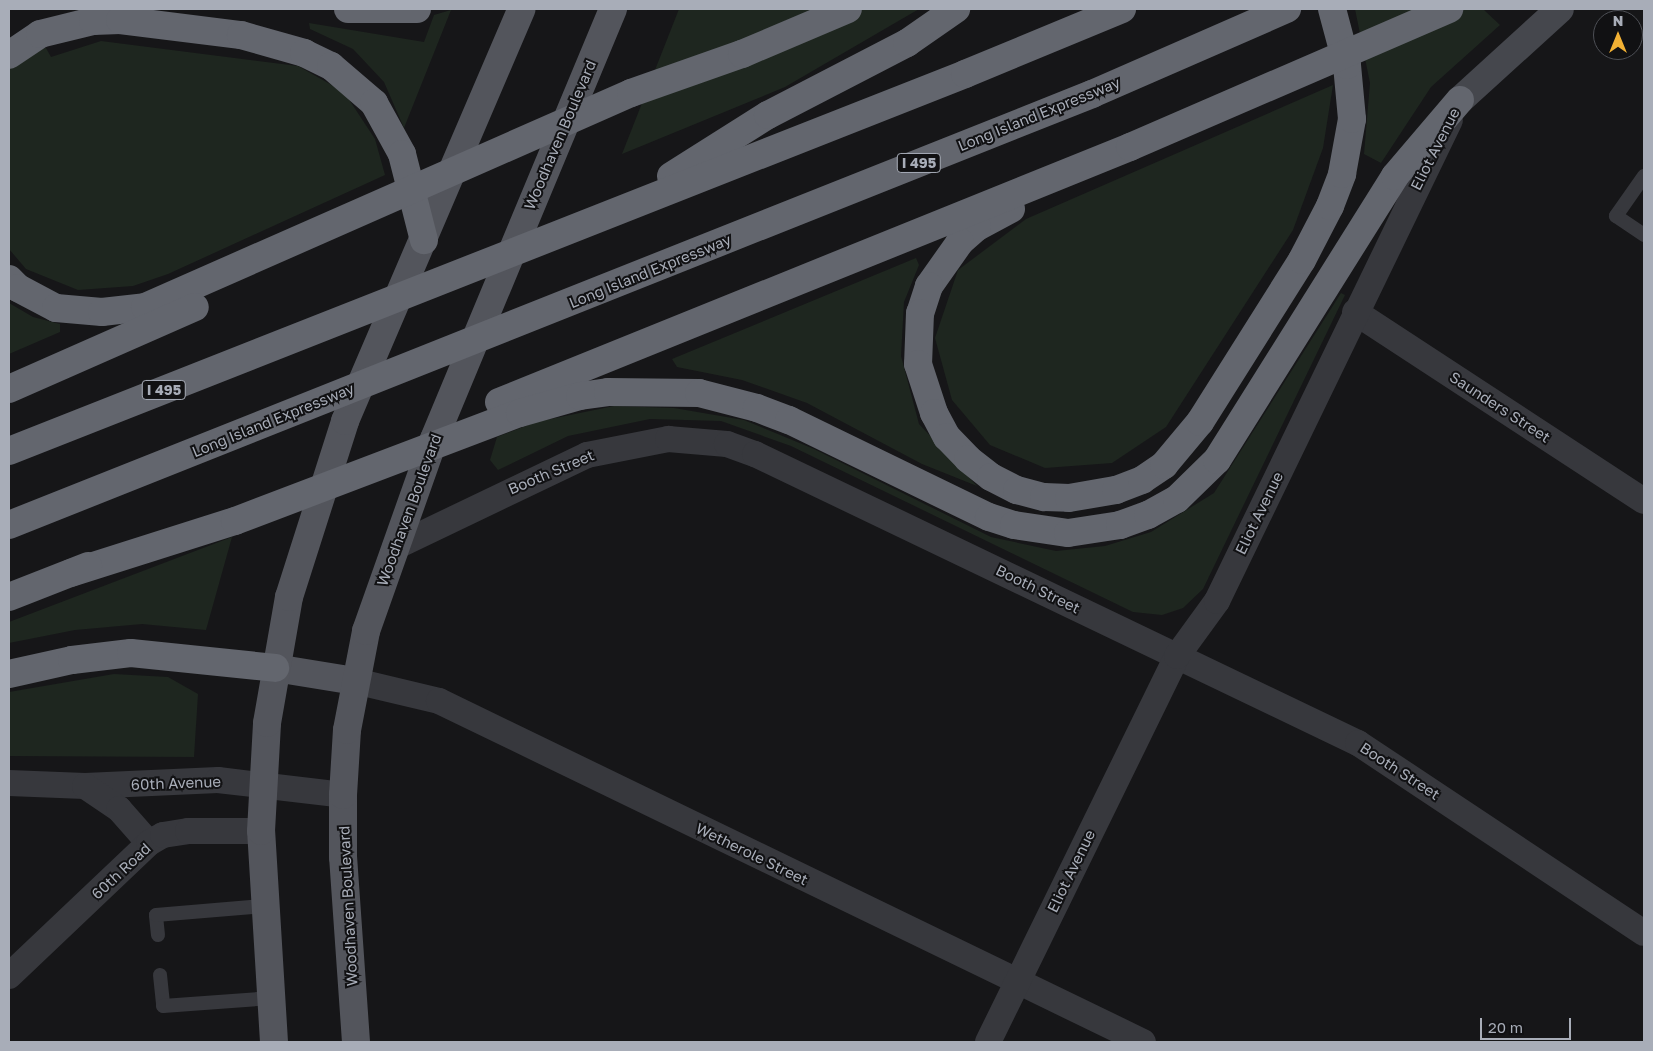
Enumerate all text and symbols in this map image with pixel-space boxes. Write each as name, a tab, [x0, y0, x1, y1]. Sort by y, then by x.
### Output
north arrow	[1593, 10, 1643, 60]
text: N	[1613, 12, 1623, 29]
street label: Woodhaven Boulevard	[520, 58, 600, 212]
street label: Long Island Expressway	[955, 73, 1123, 155]
street label: Eliot Avenue	[1407, 105, 1463, 193]
road number: I 495	[896, 152, 942, 174]
street label: Long Island Expressway	[566, 230, 734, 312]
street label: Saunders Street	[1446, 368, 1554, 446]
road number: I 495	[142, 378, 186, 402]
street label: Long Island Expressway	[189, 379, 357, 461]
street label: Woodhaven Boulevard	[373, 431, 445, 589]
street label: Booth Street	[505, 446, 597, 498]
street label: Eliot Avenue	[1231, 469, 1287, 557]
street label: Booth Street	[993, 561, 1083, 617]
street label: Booth Street	[1357, 739, 1443, 803]
street label: 60th Avenue	[131, 772, 221, 794]
street label: Wetherole Street	[693, 819, 811, 889]
street label: Woodhaven Boulevard	[335, 825, 361, 987]
street label: Eliot Avenue	[1043, 827, 1099, 915]
street label: 60th Road	[88, 839, 154, 903]
scale bar	[1483, 1008, 1574, 1040]
text: 20 m	[1488, 1018, 1523, 1036]

